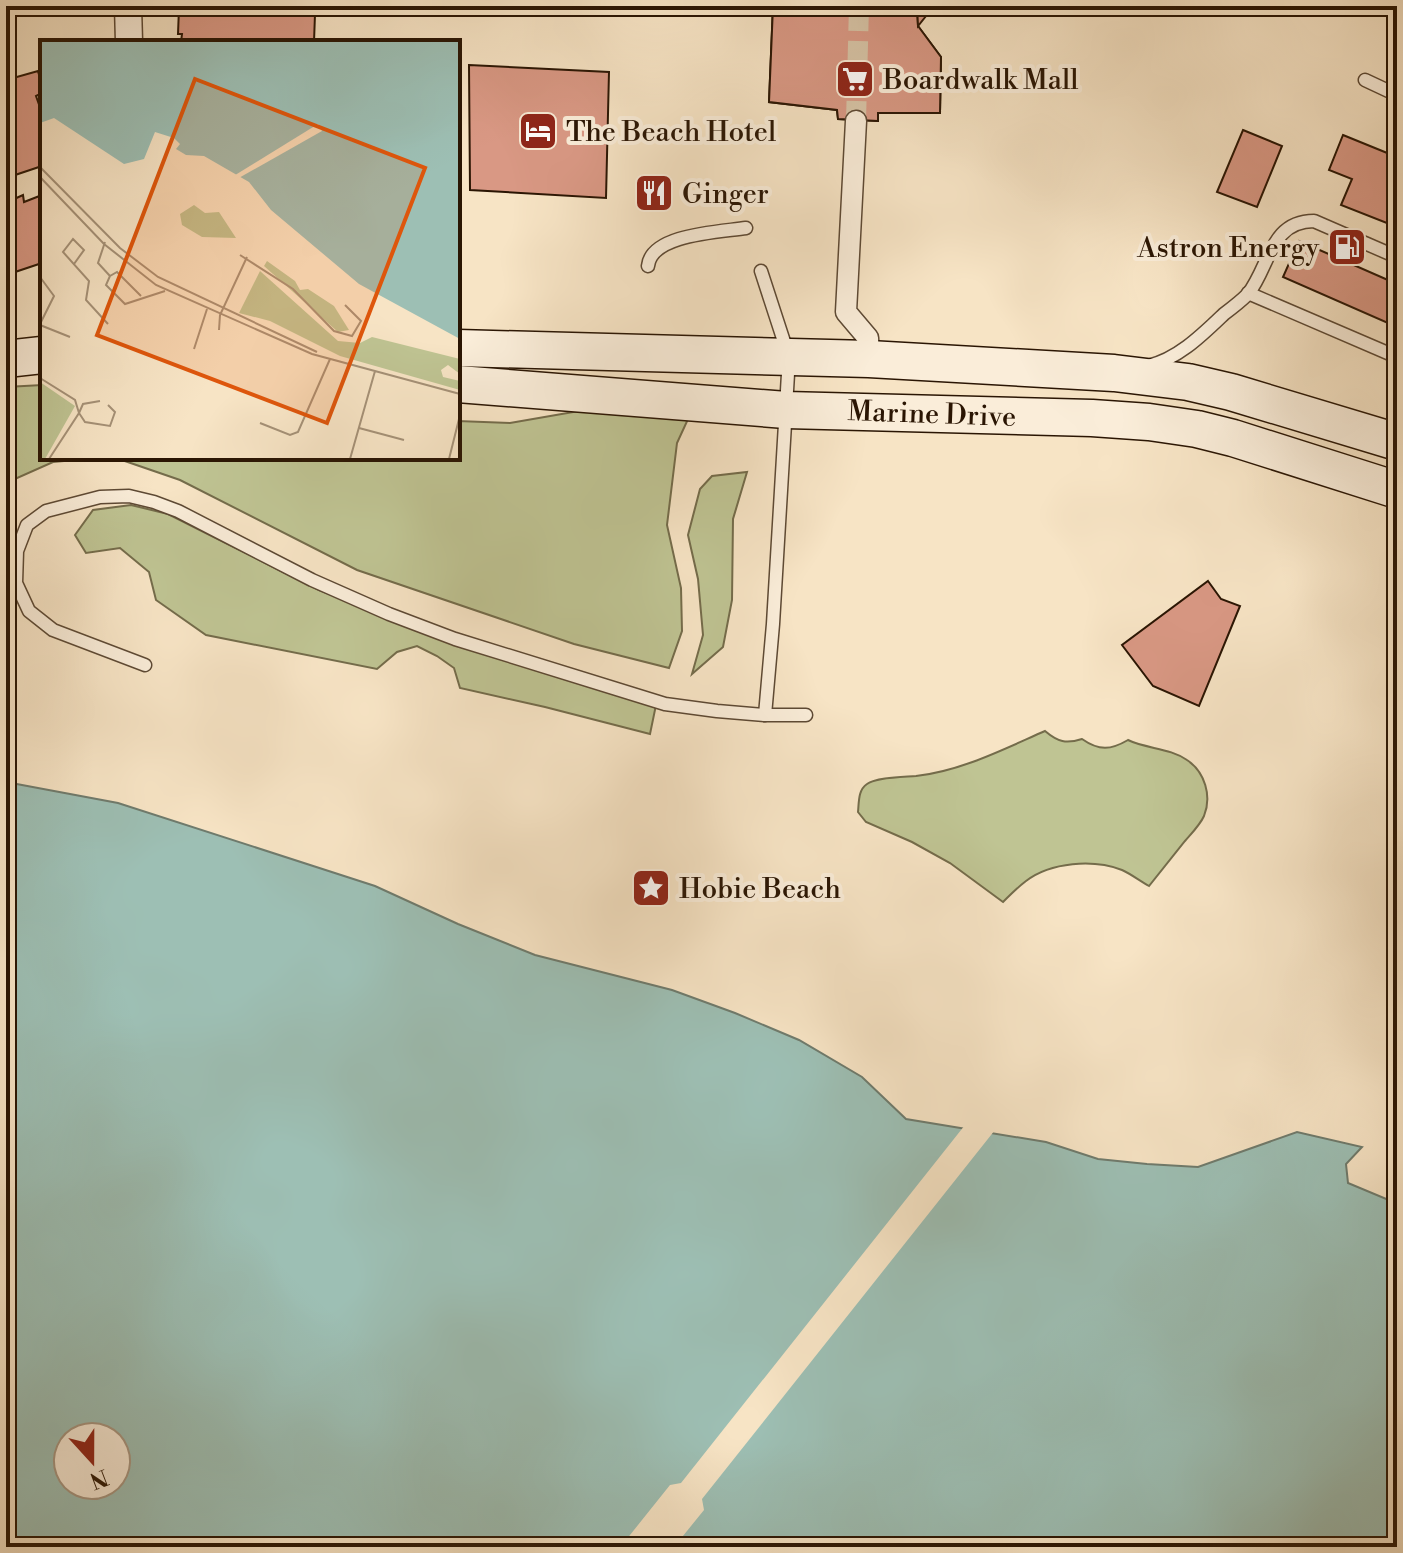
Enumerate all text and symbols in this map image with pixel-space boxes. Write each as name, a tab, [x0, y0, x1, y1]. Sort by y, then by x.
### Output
inset map	[40, 40, 460, 460]
supermarket icon: Boardwalk Mall	[834, 58, 876, 100]
place label: Boardwalk Mall	[882, 63, 1078, 98]
hotel icon: The Beach Hotel	[517, 110, 559, 152]
place label: The Beach Hotel	[566, 115, 776, 150]
restaurant icon: Ginger	[633, 172, 675, 214]
place label: Ginger	[682, 177, 769, 212]
fuel station icon: Astron Energy	[1326, 226, 1368, 268]
place label: Astron Energy	[1136, 231, 1319, 266]
street label: Marine Drive	[847, 394, 1017, 435]
place icon: Hobie Beach	[630, 867, 672, 909]
place label: Hobie Beach	[679, 872, 841, 907]
north arrow	[52, 1421, 132, 1501]
text: N	[85, 1463, 112, 1494]

